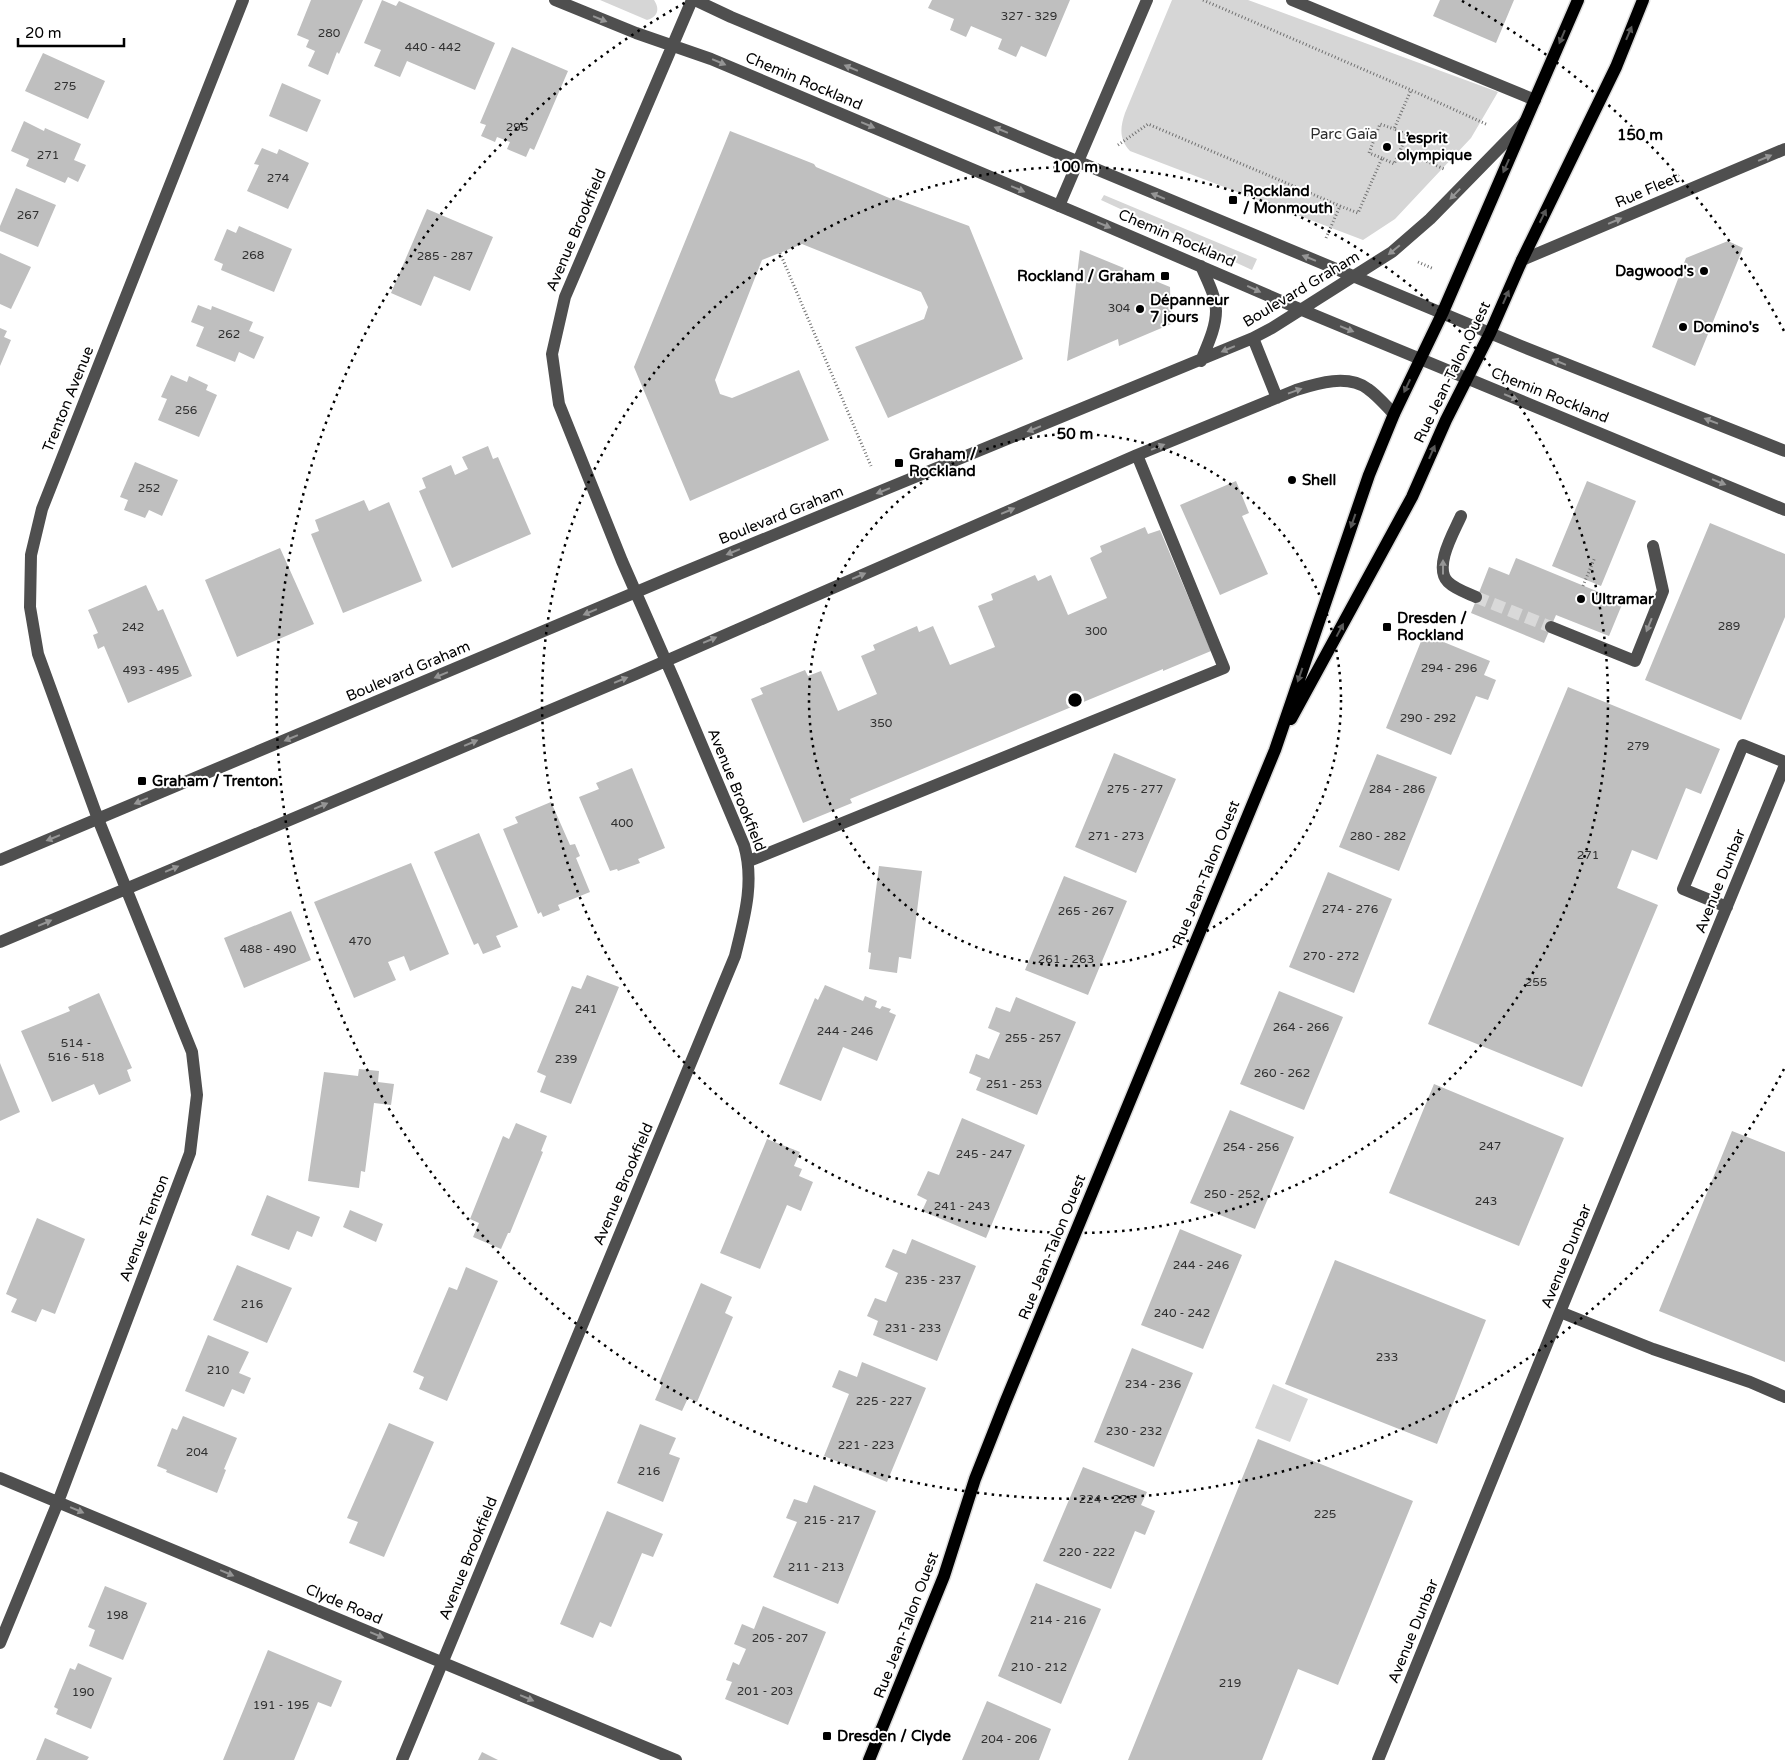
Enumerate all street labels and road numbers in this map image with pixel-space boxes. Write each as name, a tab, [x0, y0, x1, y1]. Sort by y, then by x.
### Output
street label: Chemin Rockland	[743, 48, 865, 114]
street label: Avenue Brookfield	[542, 166, 610, 294]
street label: Rue Fleet	[1612, 168, 1682, 212]
street label: Chemin Rockland	[1116, 205, 1238, 271]
street label: Boulevard Graham	[1239, 247, 1363, 331]
street label: Rue Jean-Talon Ouest	[1410, 298, 1494, 446]
street label: Trenton Avenue	[39, 343, 97, 455]
street label: Chemin Rockland	[1489, 363, 1611, 427]
street label: Boulevard Graham	[716, 482, 846, 548]
street label: Boulevard Graham	[343, 637, 473, 705]
street label: Avenue Brookfield	[704, 726, 770, 854]
street label: Rue Jean-Talon Ouest	[1169, 797, 1244, 948]
street label: Avenue Dunbar	[1691, 826, 1749, 936]
street label: Avenue Brookfield	[589, 1120, 657, 1248]
street label: Rue Jean-Talon Ouest	[1015, 1171, 1090, 1322]
street label: Avenue Trenton	[115, 1172, 173, 1284]
street label: Avenue Dunbar	[1537, 1201, 1595, 1311]
street label: Avenue Brookfield	[435, 1494, 501, 1622]
street label: Rue Jean-Talon Ouest	[870, 1549, 942, 1701]
street label: Avenue Dunbar	[1384, 1576, 1442, 1686]
street label: Clyde Road	[303, 1580, 385, 1628]

